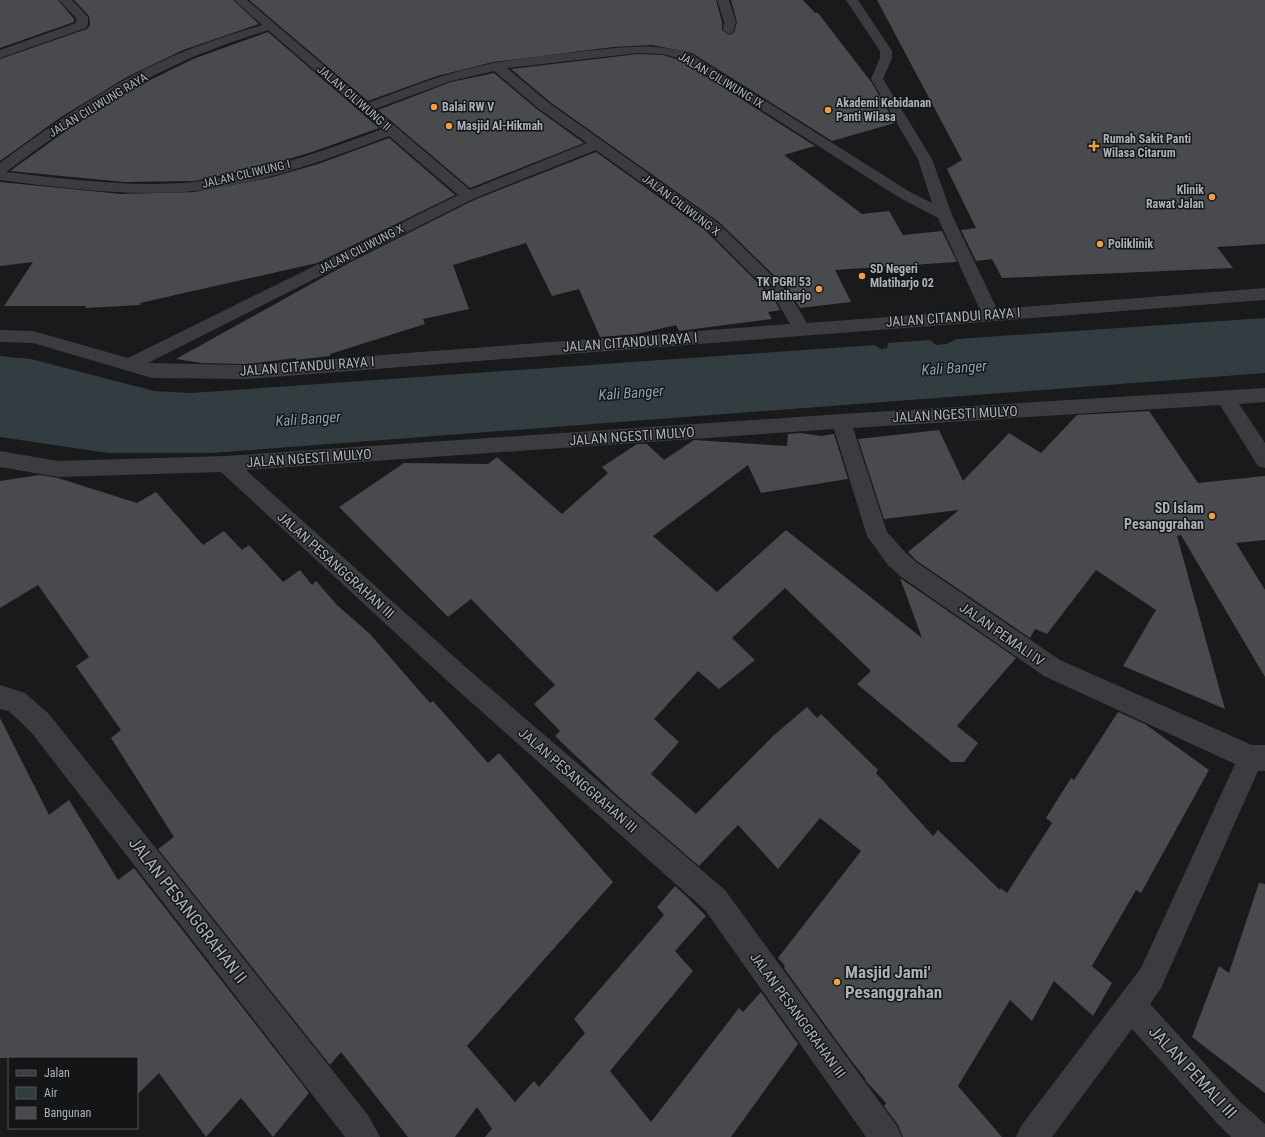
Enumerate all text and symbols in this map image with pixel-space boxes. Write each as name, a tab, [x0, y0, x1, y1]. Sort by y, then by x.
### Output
street label: JALAN CILIWUNG IX	[676, 49, 766, 111]
street label: JALAN CILIWUNG II	[314, 62, 394, 134]
street label: JALAN CILIWUNG RAYA	[46, 70, 150, 140]
place label: Akademi Kebidanan Panti Wilasa	[836, 96, 931, 124]
place label: Balai RW V	[442, 100, 494, 114]
marker: Balai RW V	[429, 102, 439, 112]
marker: Akademi Kebidanan Panti Wilasa	[823, 105, 833, 115]
place label: Masjid Al-Hikmah	[457, 119, 543, 133]
marker: Masjid Al-Hikmah	[444, 121, 454, 131]
place label: Rumah Sakit Panti Wilasa Citarum	[1103, 132, 1191, 160]
marker: Rumah Sakit Panti Wilasa Citarum	[1088, 140, 1100, 152]
street label: JALAN CILIWUNG I	[200, 157, 292, 191]
street label: JALAN CILIWUNG X	[639, 171, 723, 239]
place label: Klinik Rawat Jalan	[1146, 183, 1204, 211]
marker: Klinik Rawat Jalan	[1207, 192, 1217, 202]
street label: JALAN CILIWUNG X	[316, 221, 406, 277]
place label: Poliklinik	[1108, 237, 1153, 251]
marker: Poliklinik	[1095, 239, 1105, 249]
place label: SD Negeri Mlatiharjo 02	[870, 262, 934, 290]
marker: SD Negeri Mlatiharjo 02	[857, 271, 867, 281]
place label: TK PGRI 53 Mlatiharjo	[756, 275, 811, 303]
marker: TK PGRI 53 Mlatiharjo	[814, 284, 824, 294]
street label: JALAN CITANDUI RAYA I	[885, 304, 1021, 330]
street label: JALAN CITANDUI RAYA I	[562, 329, 698, 355]
street label: JALAN CITANDUI RAYA I	[239, 353, 375, 379]
water label: Kali Banger	[921, 357, 988, 379]
water label: Kali Banger	[598, 382, 665, 404]
street label: JALAN NGESTI MULYO	[892, 403, 1018, 425]
water label: Kali Banger	[275, 408, 342, 430]
street label: JALAN NGESTI MULYO	[569, 424, 695, 448]
street label: JALAN NGESTI MULYO	[246, 446, 372, 470]
place label: SD Islam Pesanggrahan	[1124, 500, 1204, 532]
street label: JALAN PESANGGRAHAN III	[274, 508, 398, 622]
marker: SD Islam Pesanggrahan	[1207, 511, 1217, 521]
street label: JALAN PEMALI IV	[957, 599, 1048, 669]
street label: JALAN PESANGGRAHAN III	[516, 724, 640, 836]
street label: JALAN PESANGGRAHAN II	[125, 833, 251, 987]
street label: JALAN PESANGGRAHAN III	[747, 949, 849, 1081]
place label: Masjid Jami' Pesanggrahan	[845, 962, 942, 1002]
marker: Masjid Jami' Pesanggrahan	[832, 977, 842, 987]
street label: JALAN PEMALI III	[1145, 1021, 1241, 1123]
legend	[8, 1057, 138, 1129]
text: Jalan	[44, 1066, 70, 1080]
text: Air	[44, 1086, 58, 1100]
text: Bangunan	[44, 1106, 91, 1120]

